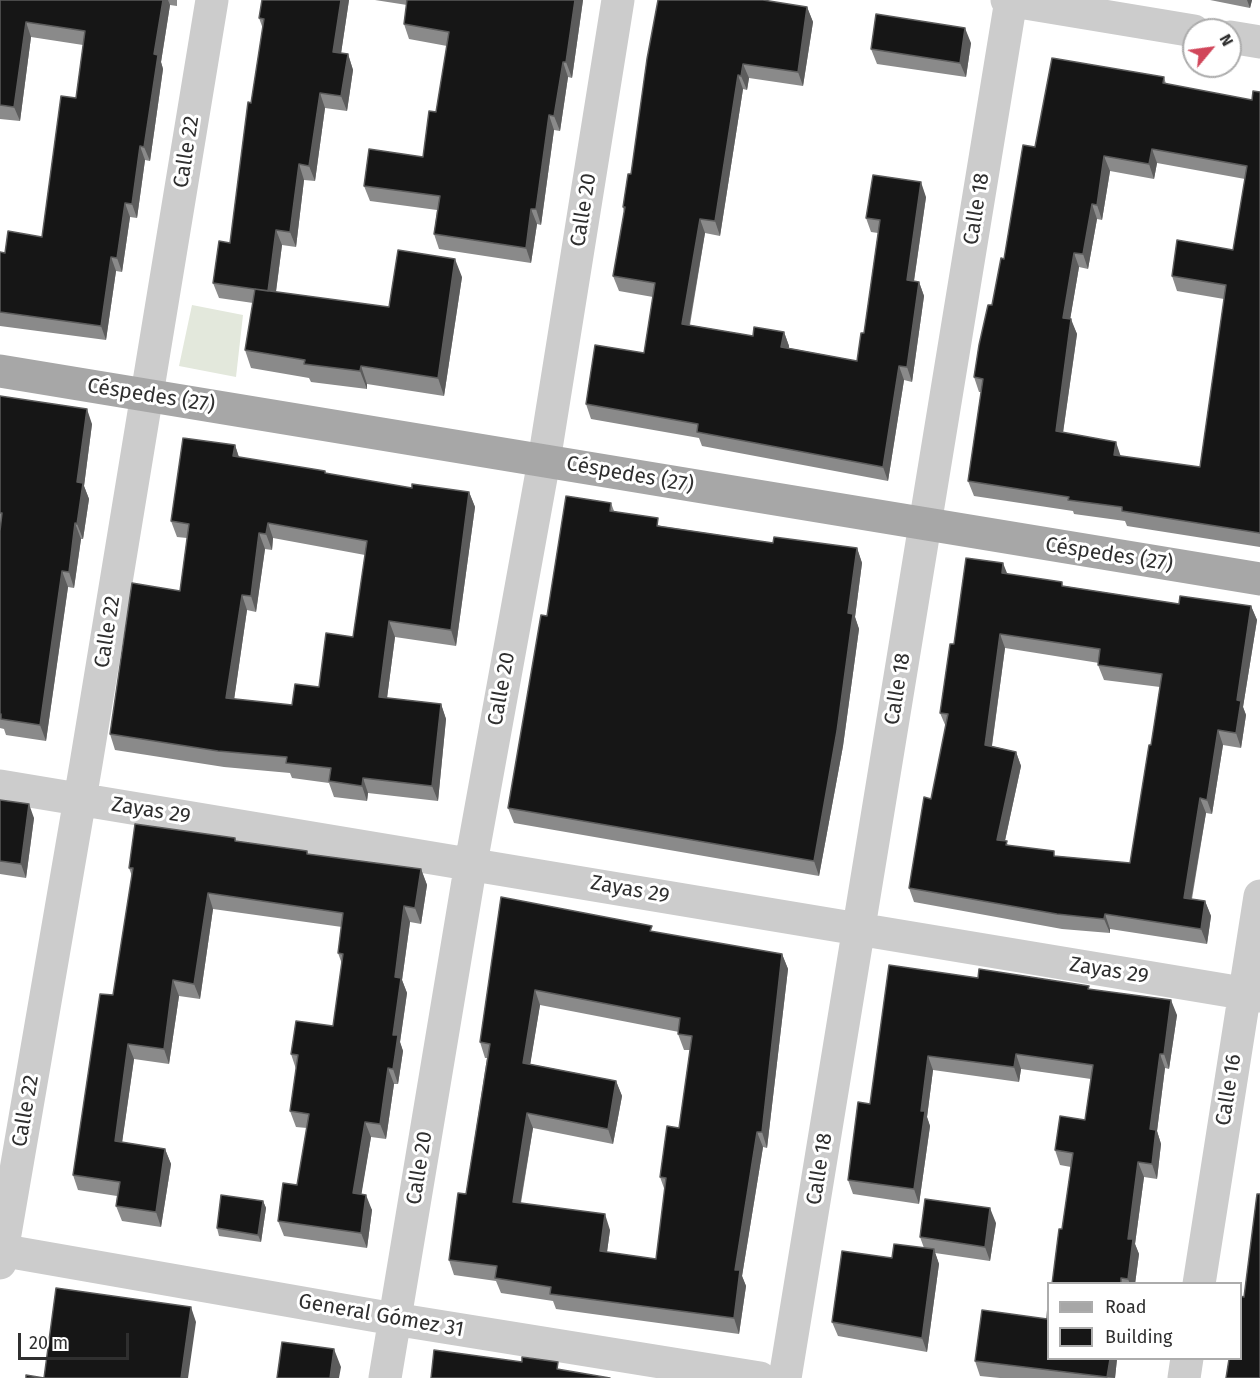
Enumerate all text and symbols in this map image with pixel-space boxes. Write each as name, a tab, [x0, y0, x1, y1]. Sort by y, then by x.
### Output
north arrow	[1182, 18, 1242, 78]
text: N	[1216, 31, 1237, 49]
street label: Calle 22	[169, 114, 205, 190]
street label: Calle 20	[566, 171, 602, 249]
street label: Calle 18	[959, 171, 995, 247]
street label: Céspedes (27)	[85, 373, 217, 419]
street label: Céspedes (27)	[564, 451, 696, 499]
street label: Céspedes (27)	[1043, 532, 1175, 578]
street label: Calle 22	[90, 594, 126, 670]
street label: Calle 20	[483, 650, 521, 728]
street label: Calle 18	[880, 651, 916, 727]
street label: Zayas 29	[110, 792, 192, 830]
street label: Zayas 29	[589, 871, 671, 909]
street label: Zayas 29	[1068, 952, 1150, 990]
street label: Calle 16	[1211, 1052, 1247, 1128]
street label: Calle 22	[7, 1073, 45, 1149]
street label: Calle 20	[402, 1129, 438, 1207]
street label: Calle 18	[802, 1131, 838, 1207]
legend	[1047, 1282, 1242, 1360]
street label: General Gómez 31	[296, 1289, 466, 1343]
text: Road	[1105, 1296, 1147, 1318]
scale bar	[21, 1321, 132, 1359]
text: Building	[1105, 1326, 1172, 1348]
text: 20 m	[29, 1332, 68, 1354]

